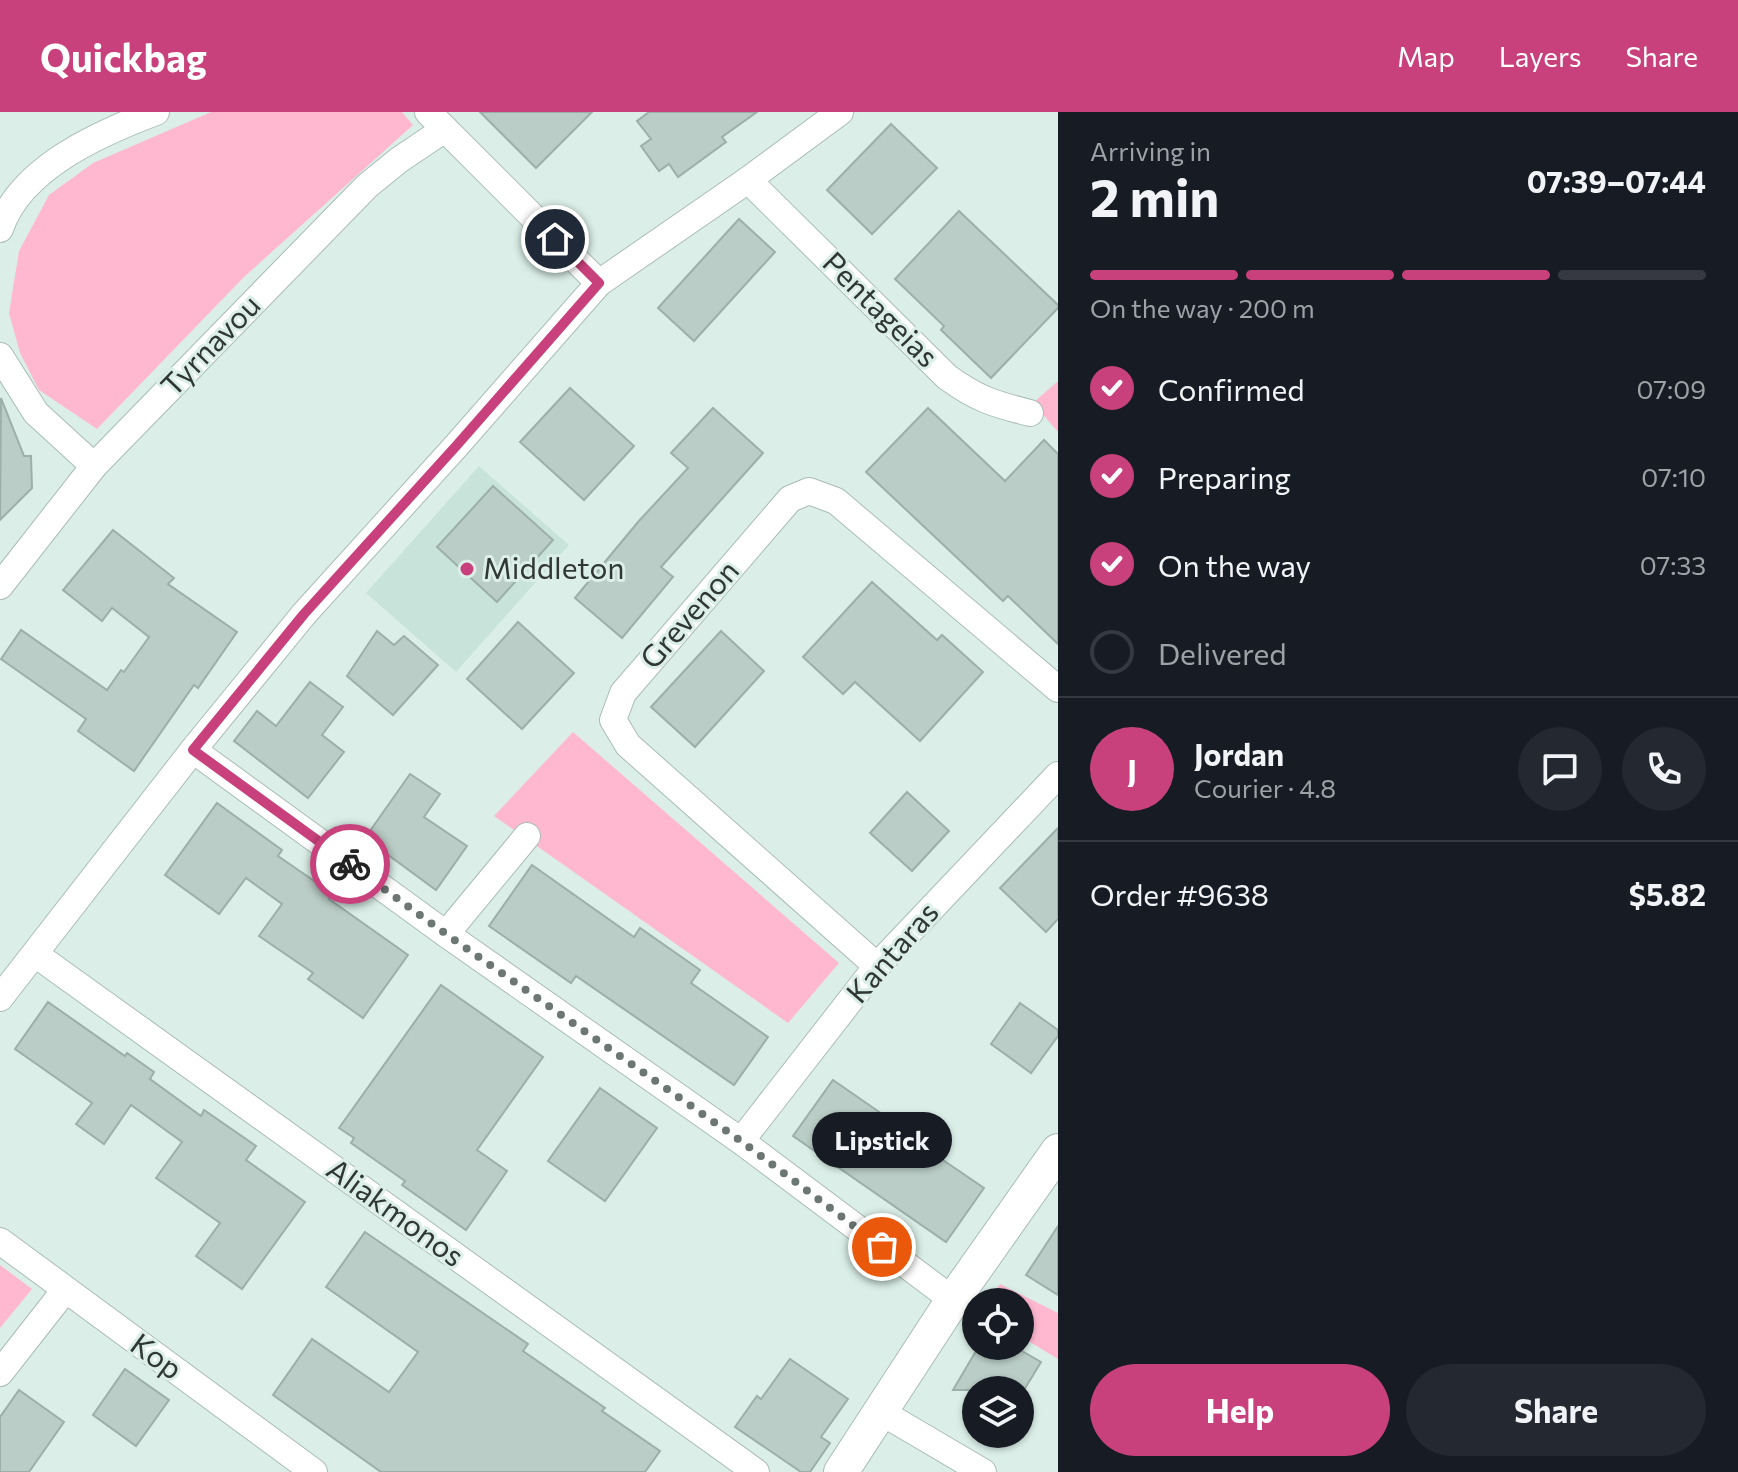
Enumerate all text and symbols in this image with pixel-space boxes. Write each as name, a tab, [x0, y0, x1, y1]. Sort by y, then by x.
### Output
text: Quickbag	[40, 33, 207, 80]
text: Map	[1397, 39, 1455, 73]
text: Layers	[1499, 39, 1581, 73]
text: Share	[1625, 39, 1698, 73]
text: Arriving in	[1090, 135, 1211, 166]
text: 07:39–07:44	[1527, 162, 1706, 199]
text: 2 min	[1090, 164, 1219, 228]
pin	[521, 205, 589, 273]
icon: home	[533, 217, 577, 261]
street label: Pentageias	[816, 243, 947, 374]
street label: Tyrnavou	[152, 286, 267, 403]
text: On the way · 200 m	[1090, 292, 1315, 323]
icon: check	[1090, 366, 1134, 410]
text: Confirmed	[1158, 370, 1305, 407]
text: 07:09	[1637, 373, 1706, 404]
icon: check	[1090, 454, 1134, 498]
text: Preparing	[1158, 458, 1291, 495]
text: 07:10	[1641, 461, 1706, 492]
icon: check	[1090, 542, 1134, 586]
text: On the way	[1158, 546, 1311, 583]
place label: Middleton	[483, 548, 625, 585]
text: 07:33	[1640, 549, 1706, 580]
street label: Grevenon	[631, 551, 745, 675]
marker: Middleton	[458, 560, 476, 578]
text: Delivered	[1158, 634, 1287, 671]
button: chat	[1518, 727, 1602, 811]
button: phone	[1622, 727, 1706, 811]
text: Jordan	[1194, 735, 1284, 772]
text: J	[1127, 751, 1137, 788]
text: Courier · 4.8	[1194, 772, 1336, 803]
courier	[310, 824, 390, 904]
icon: bike	[328, 842, 372, 886]
text: Order #9638	[1090, 875, 1269, 912]
text: $5.82	[1629, 875, 1706, 912]
street label: Kantaras	[837, 893, 945, 1010]
callout: Lipstick	[812, 1111, 952, 1167]
text: Lipstick	[834, 1124, 930, 1155]
street label: Aliakmonos	[321, 1149, 472, 1273]
pin	[848, 1213, 916, 1281]
icon: bag	[860, 1225, 904, 1269]
map controls	[962, 1288, 1034, 1448]
button: locate	[962, 1288, 1034, 1360]
street label: Kop	[124, 1324, 190, 1386]
button: Help	[1090, 1364, 1390, 1456]
button: Share	[1406, 1364, 1706, 1456]
button: layers	[962, 1376, 1034, 1448]

